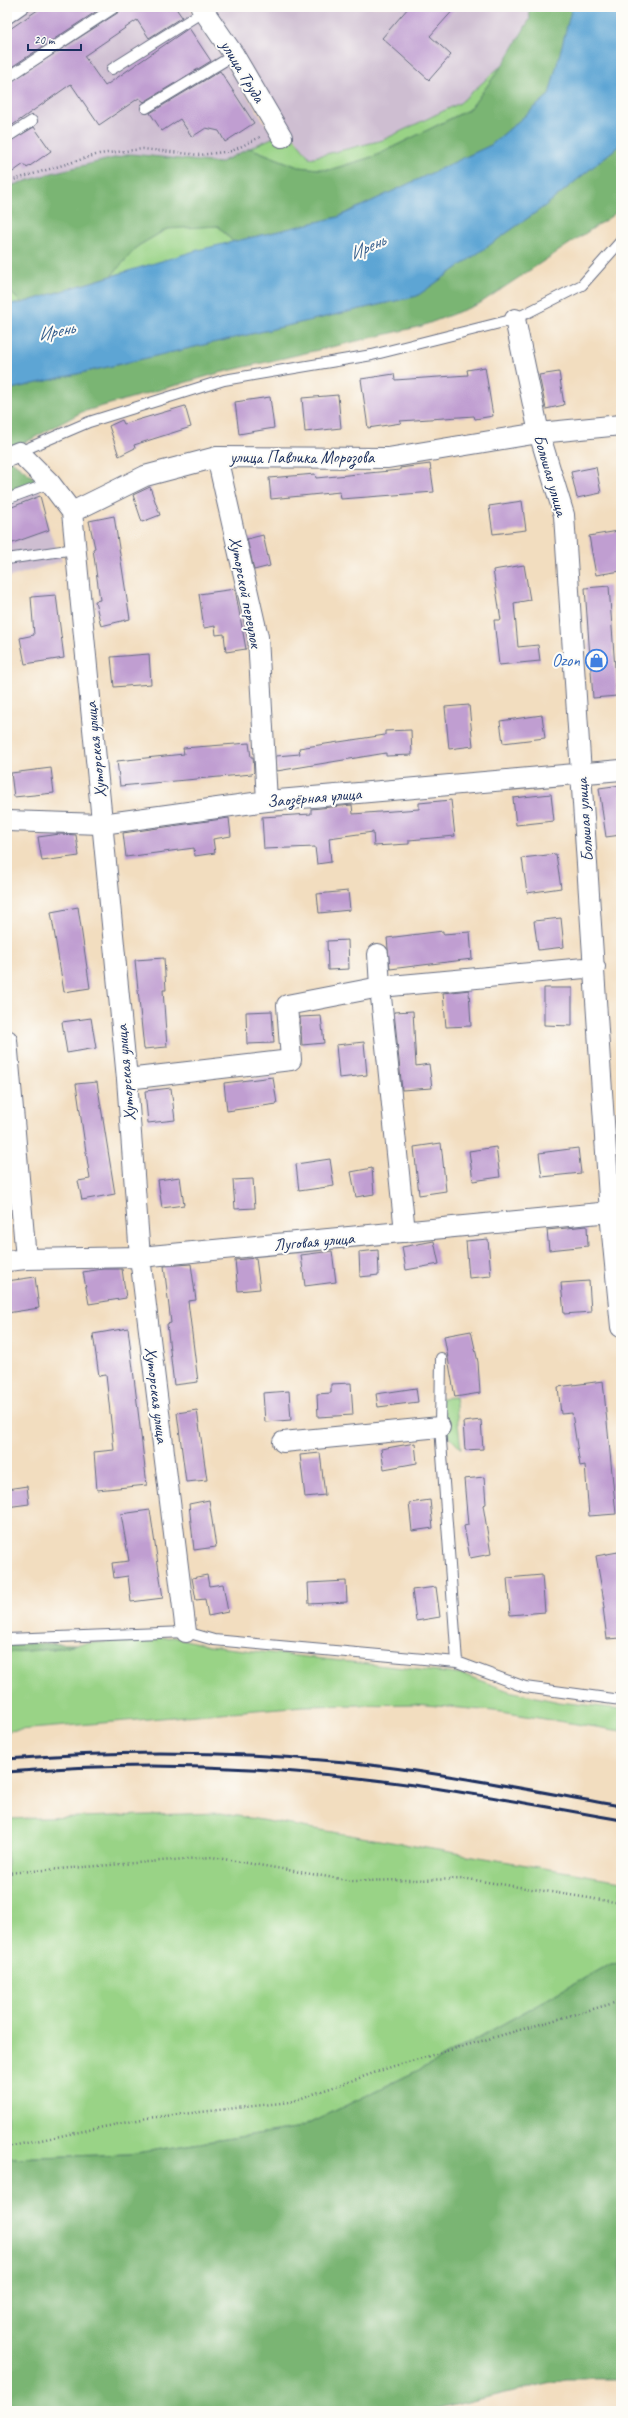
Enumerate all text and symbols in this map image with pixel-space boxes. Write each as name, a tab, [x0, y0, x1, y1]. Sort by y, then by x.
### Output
scale bar	[28, 26, 81, 52]
text: 20 m	[34, 32, 56, 48]
street label: улица Труда	[215, 35, 270, 107]
water label: Ирень	[346, 228, 391, 265]
water label: Ирень	[36, 316, 79, 346]
street label: Большая улица	[529, 432, 573, 520]
street label: улица Павлика Морозова	[229, 447, 376, 469]
street label: Хуторской переулок	[224, 535, 267, 651]
shop icon: Ozon	[583, 647, 609, 673]
place label: Ozon	[552, 650, 580, 671]
street label: Хуторская улица	[80, 699, 111, 799]
street label: Большая улица	[571, 776, 598, 862]
street label: Заозёрная улица	[266, 783, 363, 813]
street label: Хуторская улица	[111, 1022, 140, 1122]
street label: Луговая улица	[273, 1227, 357, 1255]
street label: Хуторская улица	[140, 1346, 173, 1446]

